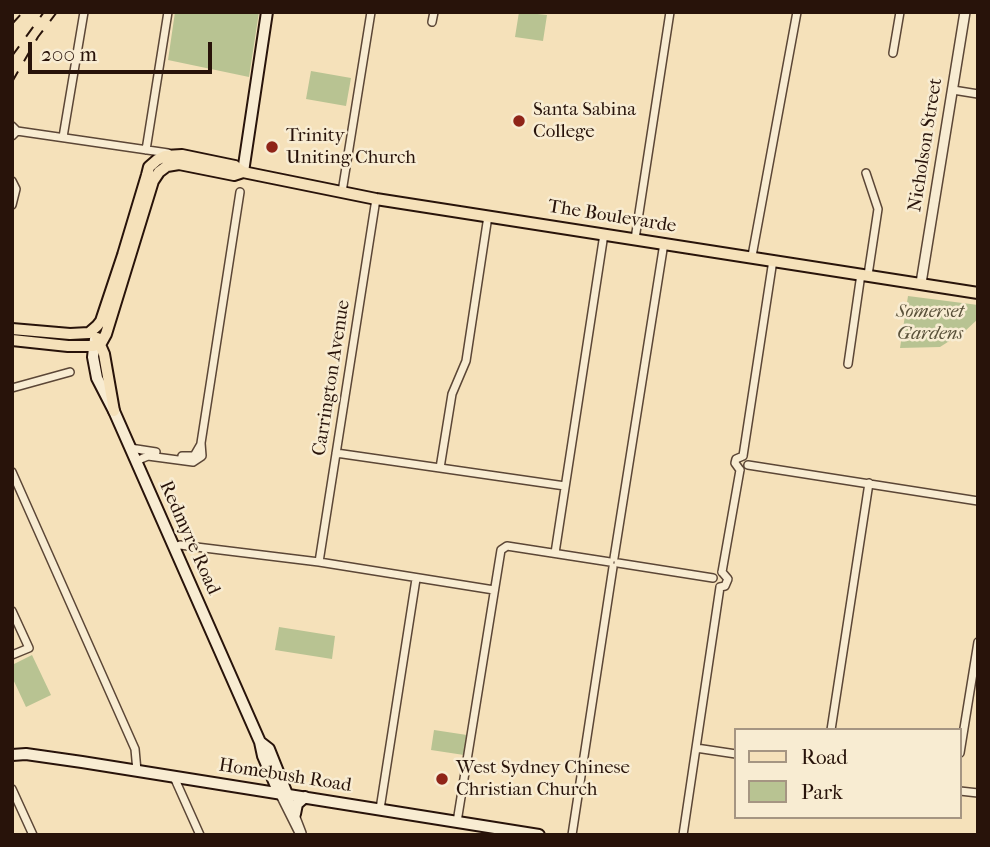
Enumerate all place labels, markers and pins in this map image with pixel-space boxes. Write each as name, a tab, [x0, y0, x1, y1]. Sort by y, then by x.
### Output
place label: Santa Sabina College	[533, 99, 636, 143]
marker: Santa Sabina College	[511, 113, 527, 129]
place label: Trinity Uniting Church	[286, 125, 416, 169]
marker: Trinity Uniting Church	[264, 139, 280, 155]
place label: West Sydney Chinese Christian Church	[456, 757, 630, 801]
marker: West Sydney Chinese Christian Church	[434, 771, 450, 787]

